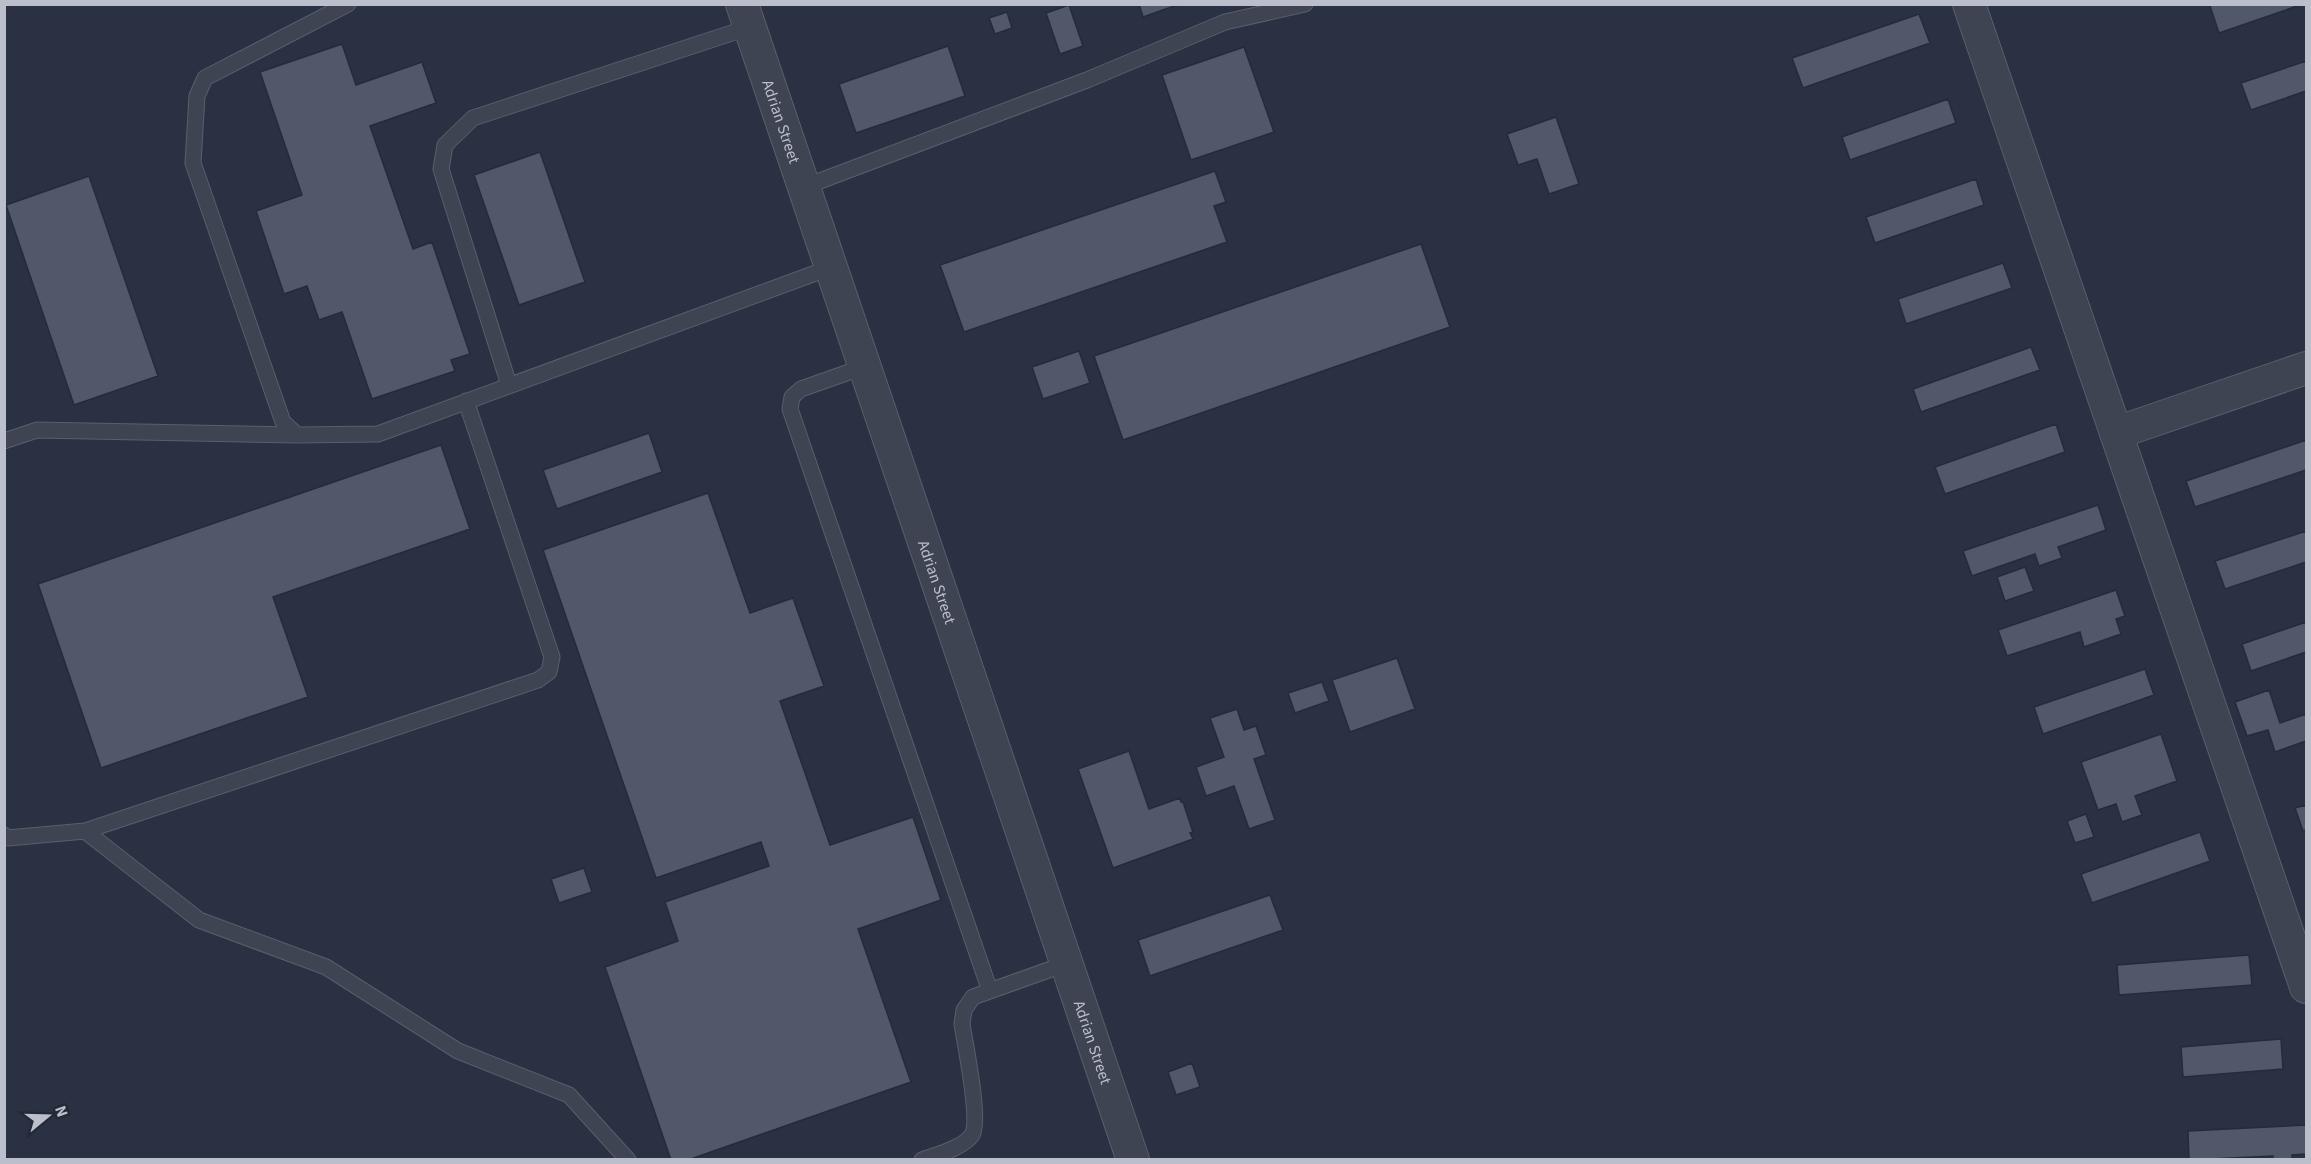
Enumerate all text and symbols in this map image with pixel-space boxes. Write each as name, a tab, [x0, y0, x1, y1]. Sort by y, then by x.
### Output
street label: Adrian Street	[756, 77, 805, 167]
street label: Adrian Street	[912, 537, 961, 628]
street label: Adrian Street	[1068, 998, 1117, 1088]
north arrow	[18, 1086, 78, 1146]
text: N	[49, 1103, 73, 1120]

